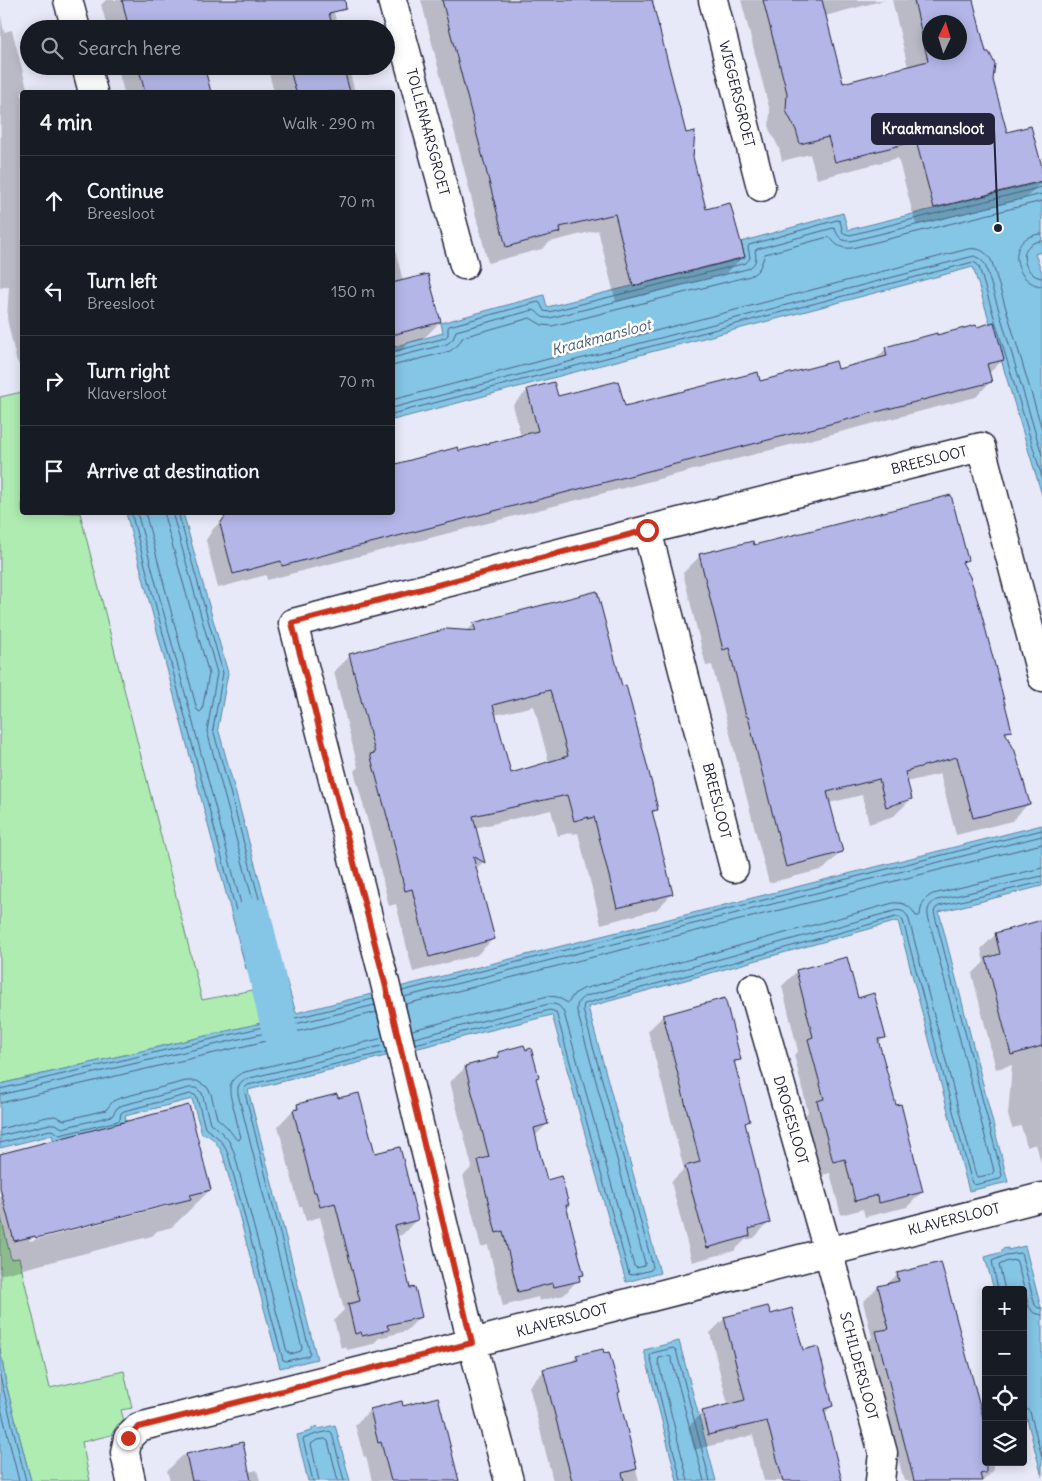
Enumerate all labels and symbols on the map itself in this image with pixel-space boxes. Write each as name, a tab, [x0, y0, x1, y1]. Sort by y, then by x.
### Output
north arrow	[922, 15, 967, 60]
street label: WIGGERSGROET	[715, 39, 759, 149]
street label: TOLLENAARSGROET	[402, 66, 454, 198]
callout: Kraakmansloot	[872, 114, 994, 144]
text: Kraakmansloot	[882, 119, 985, 138]
water label: Kraakmansloot	[549, 314, 655, 359]
street label: BREESLOOT	[889, 442, 969, 478]
route start	[636, 519, 659, 542]
street label: BREESLOOT	[699, 761, 735, 841]
street label: DROGESLOOT	[770, 1074, 812, 1166]
street label: KLAVERSLOOT	[906, 1199, 1002, 1239]
street label: KLAVERSLOOT	[514, 1299, 610, 1341]
street label: SCHILDERSLOOT	[836, 1310, 882, 1422]
route end	[117, 1427, 140, 1450]

